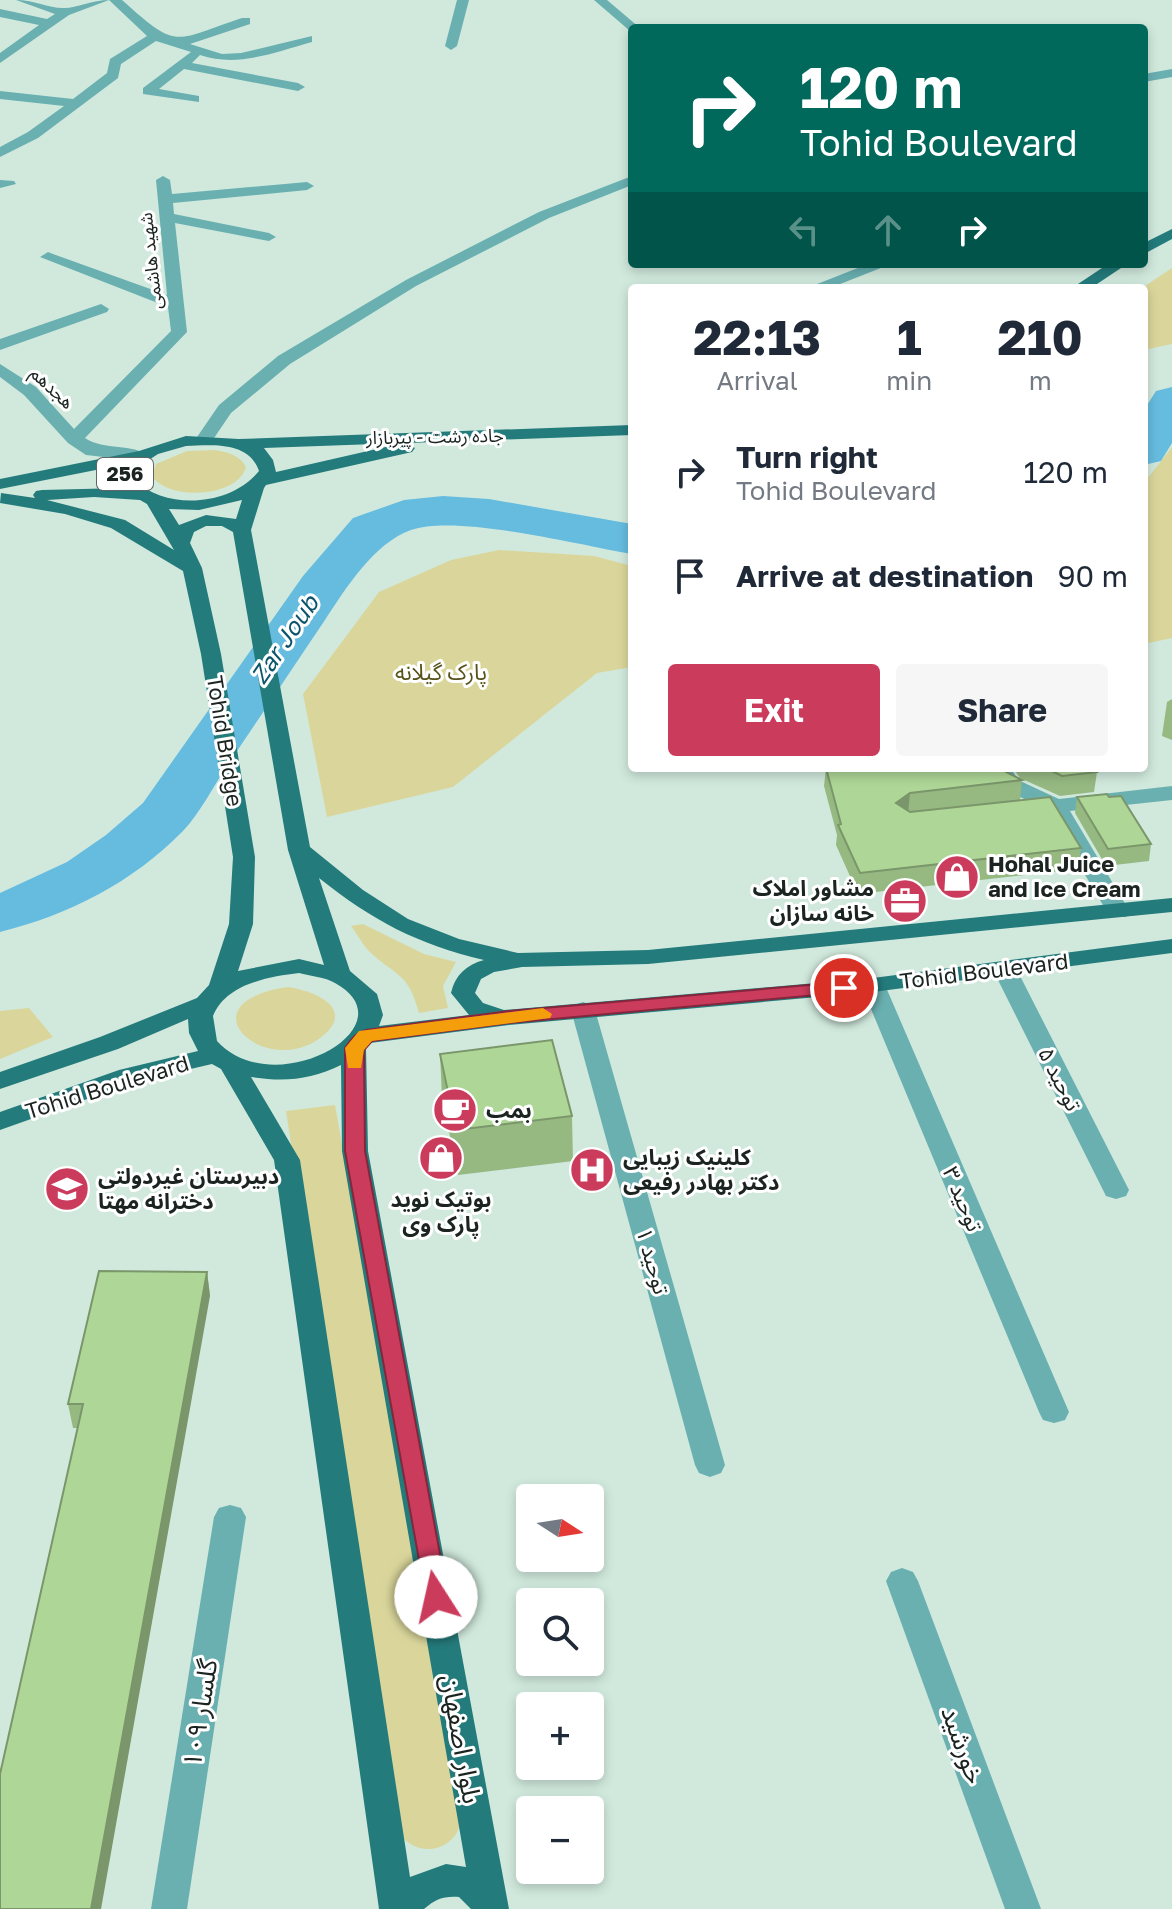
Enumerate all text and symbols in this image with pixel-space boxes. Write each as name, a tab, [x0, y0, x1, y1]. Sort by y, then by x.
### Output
text: 120 m	[800, 53, 962, 120]
icon: right	[668, 56, 772, 160]
text: Tohid Boulevard	[800, 121, 1078, 164]
icon: left	[782, 208, 826, 252]
icon: ahead	[866, 208, 910, 252]
icon: right	[950, 208, 994, 252]
street label: شهید هاشمی	[134, 211, 167, 311]
text: 22:13	[693, 308, 821, 366]
text: 1	[897, 308, 922, 366]
text: 210	[998, 308, 1083, 366]
street label: هجدهم	[24, 362, 79, 415]
text: Arrival	[716, 365, 798, 396]
text: min	[886, 365, 932, 396]
text: m	[1029, 365, 1052, 396]
street label: جاده رشت - پیربازار	[365, 424, 504, 449]
text: Turn right	[736, 439, 878, 475]
icon: right	[668, 450, 712, 494]
text: 120 m	[1023, 454, 1108, 490]
road number: 256	[97, 458, 153, 490]
text: Tohid Boulevard	[736, 475, 937, 506]
icon: arrive	[668, 554, 712, 598]
text: Arrive at destination	[736, 558, 1033, 594]
text: 90 m	[1057, 558, 1128, 594]
water label: Zar Joub	[244, 588, 325, 689]
park label: پارک گیلانه	[395, 658, 487, 687]
button: Exit	[668, 664, 880, 756]
button: Share	[896, 664, 1108, 756]
street label: Tohid Bridge	[202, 673, 249, 808]
place label: Hohal Juice and Ice Cream	[988, 850, 1141, 902]
shop icon: Hohal Juice and Ice Cream	[933, 853, 981, 901]
place label: مشاور املاک خانه سازان	[753, 874, 874, 927]
office icon: مشاور املاک خانه سازان	[881, 877, 929, 925]
street label: Tohid Boulevard	[898, 947, 1070, 994]
pin	[810, 954, 878, 1022]
icon: arrive	[822, 966, 866, 1010]
street label: توحید ۵	[1033, 1042, 1088, 1115]
street label: Tohid Boulevard	[22, 1049, 192, 1124]
cafe icon: بمب	[431, 1086, 479, 1134]
place label: بمب	[486, 1096, 532, 1123]
shop icon: بوتیک نوید پارک وی	[417, 1134, 465, 1182]
place label: کلینیک زیبایی دکتر بهادر رفیعی	[623, 1143, 779, 1196]
hospital icon: کلینیک زیبایی دکتر بهادر رفیعی	[568, 1146, 616, 1194]
place label: دبیرستان غیردولتی دخترانه مهتا	[98, 1162, 279, 1214]
street label: توحید ۳	[938, 1162, 989, 1235]
school or university icon: دبیرستان غیردولتی دخترانه مهتا	[43, 1165, 91, 1213]
place label: بوتیک نوید پارک وی	[391, 1185, 491, 1239]
street label: توحید ۱	[631, 1224, 676, 1297]
north arrow	[516, 1484, 604, 1572]
map controls	[516, 1484, 604, 1884]
position arrow	[394, 1555, 478, 1639]
button: search	[516, 1588, 604, 1676]
street label: گلسار ۱۰۹	[176, 1656, 223, 1769]
street label: بلوار اصفهان	[435, 1672, 488, 1806]
button: +	[516, 1692, 604, 1780]
street label: خورشید	[935, 1702, 992, 1788]
button: −	[516, 1796, 604, 1884]

